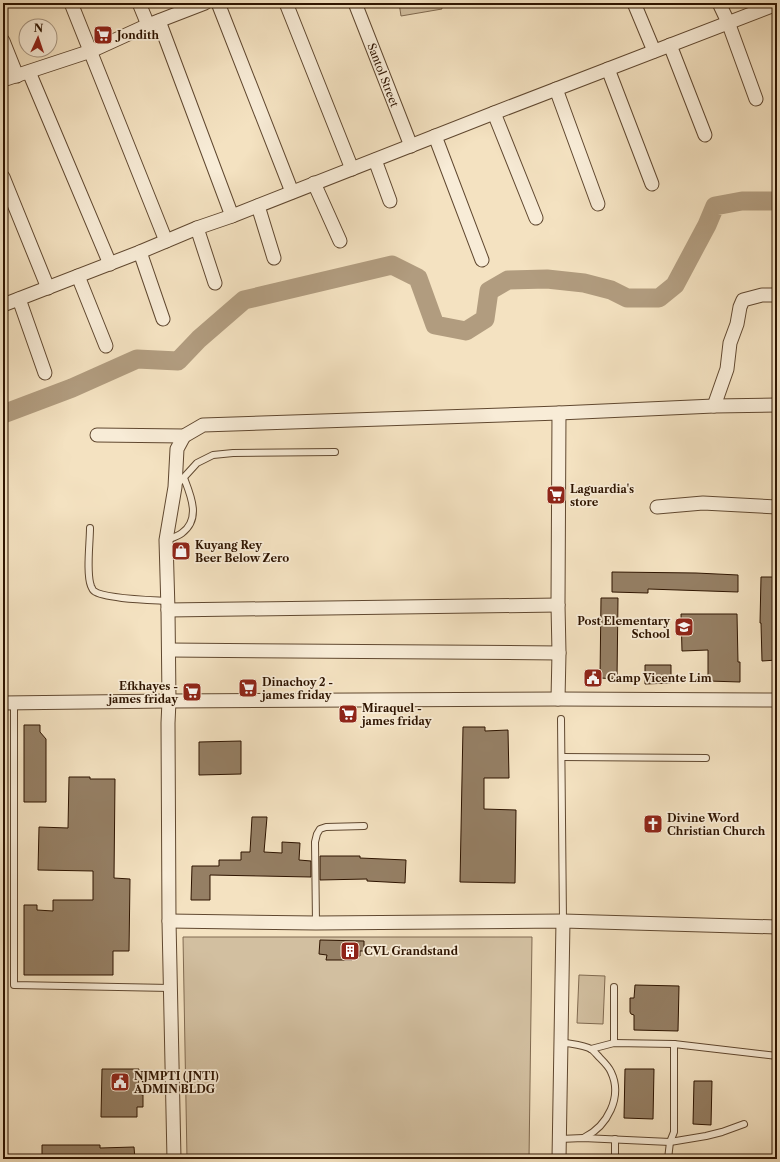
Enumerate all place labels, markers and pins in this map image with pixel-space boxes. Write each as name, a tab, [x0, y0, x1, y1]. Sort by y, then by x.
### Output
supermarket icon: Jondith	[92, 24, 114, 46]
place label: Jondith	[115, 28, 159, 42]
place label: Laguardia's store	[570, 482, 634, 509]
supermarket icon: Laguardia's store	[545, 484, 567, 506]
place label: Kuyang Rey Beer Below Zero	[195, 538, 289, 565]
shop icon: Kuyang Rey Beer Below Zero	[170, 540, 192, 562]
place label: Post Elementary School	[577, 614, 670, 641]
school or university icon: Post Elementary School	[673, 616, 695, 638]
public building icon: Camp Vicente Lim	[582, 667, 604, 689]
place label: Camp Vicente Lim	[607, 671, 712, 685]
place label: Dinachoy 2 - james friday	[260, 675, 333, 702]
supermarket icon: Dinachoy 2 - james friday	[237, 677, 259, 699]
place label: Efkhayes - james friday	[107, 679, 178, 706]
supermarket icon: Efkhayes - james friday	[181, 681, 203, 703]
place label: Miraquel - james friday	[360, 701, 432, 728]
supermarket icon: Miraquel - james friday	[337, 703, 359, 725]
place label: Divine Word Christian Church	[667, 811, 766, 838]
church icon: Divine Word Christian Church	[642, 813, 664, 835]
building icon: CVL Grandstand	[339, 940, 361, 962]
place label: CVL Grandstand	[364, 944, 459, 958]
place label: NJMPTI (JNTI) ADMIN BLDG	[133, 1069, 219, 1096]
public building icon: NJMPTI (JNTI) ADMIN BLDG	[109, 1071, 131, 1093]

